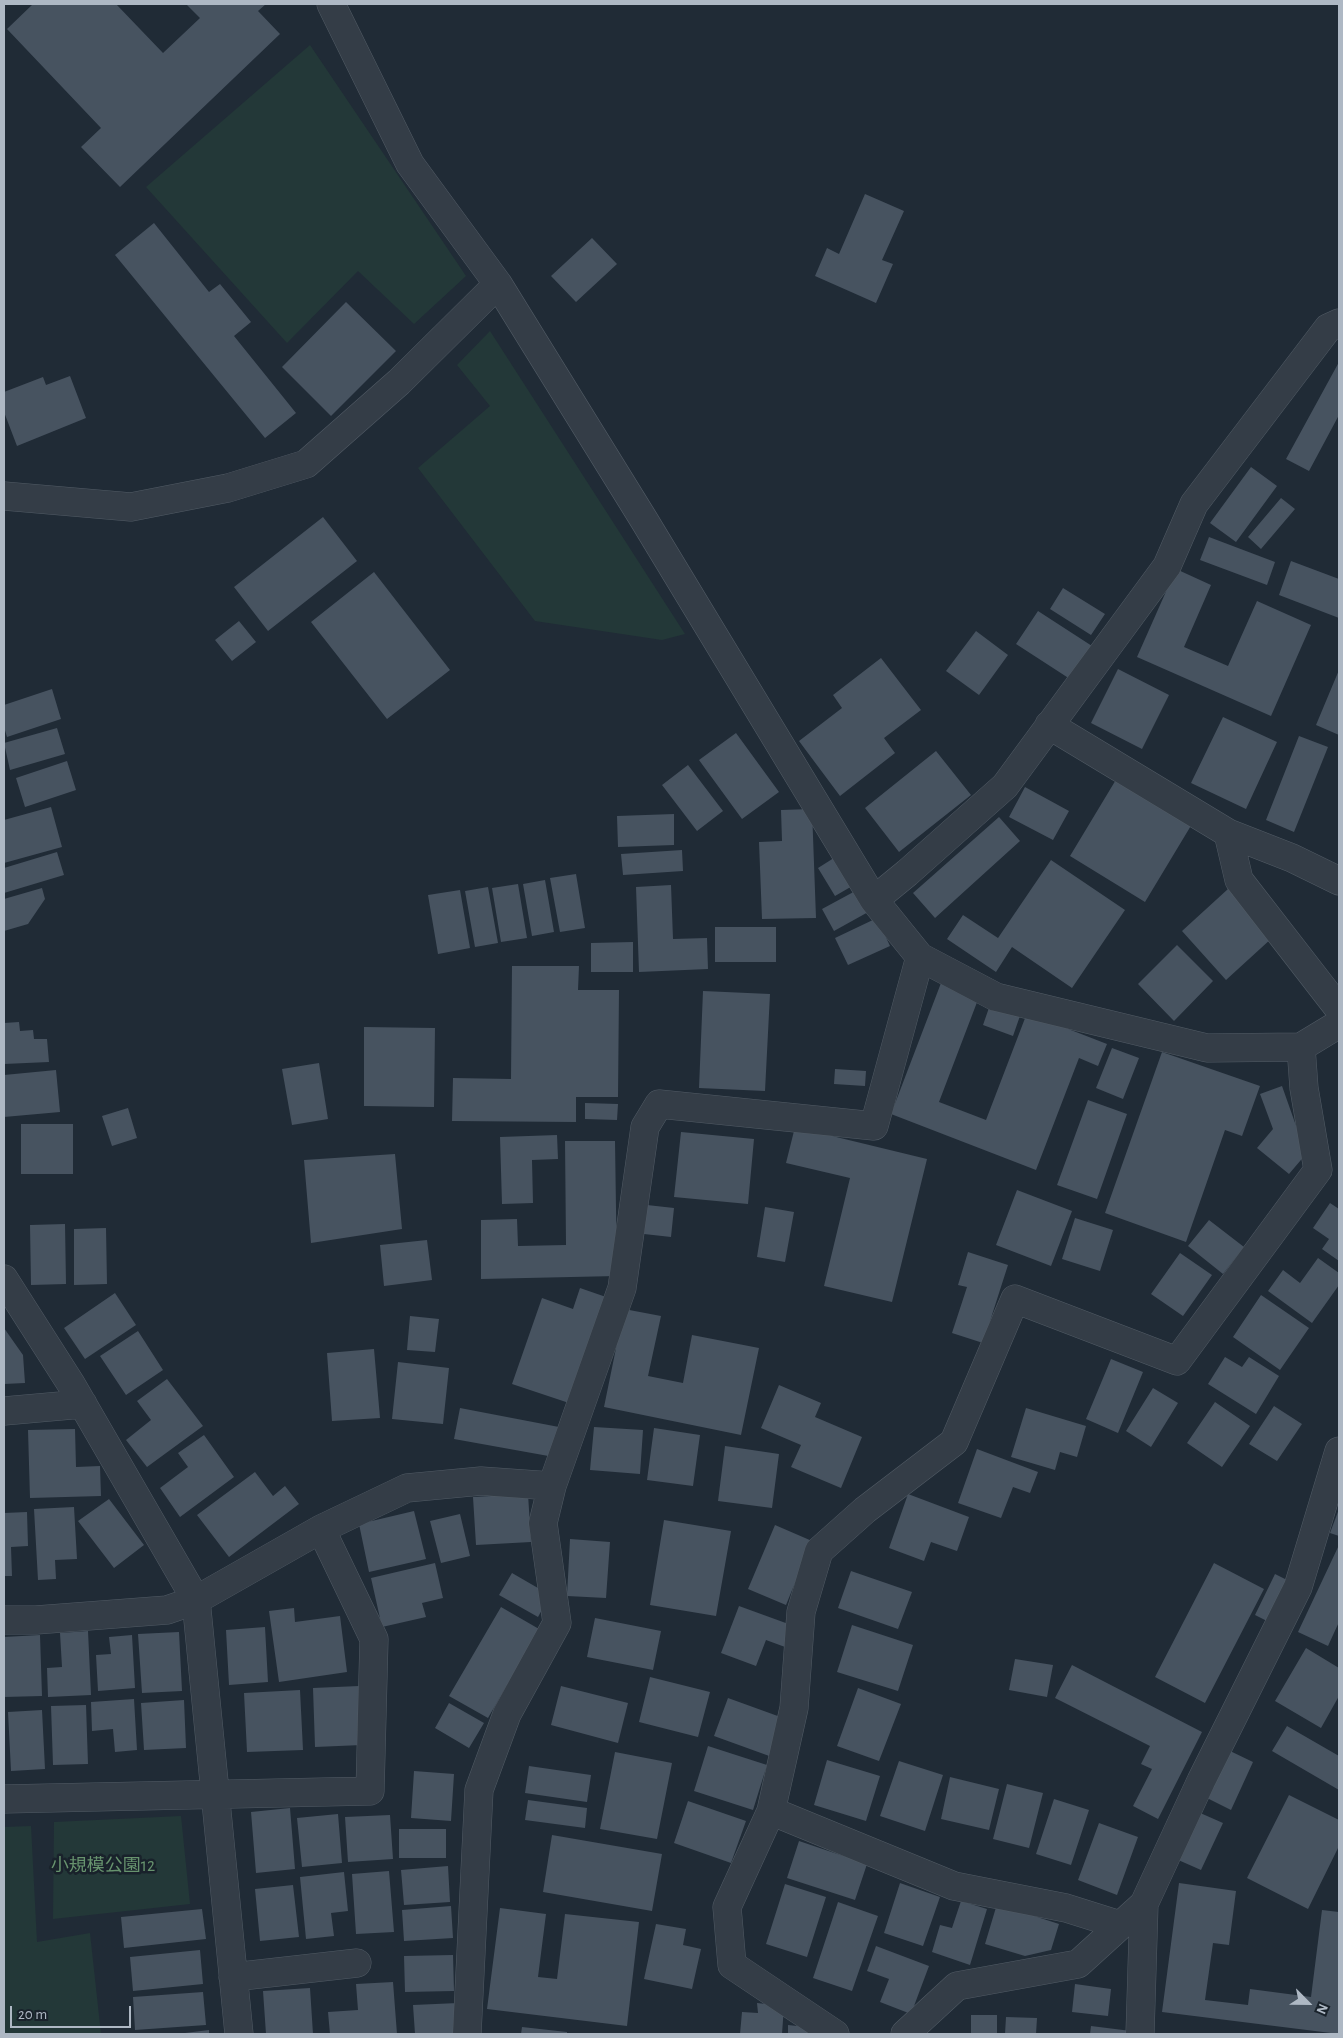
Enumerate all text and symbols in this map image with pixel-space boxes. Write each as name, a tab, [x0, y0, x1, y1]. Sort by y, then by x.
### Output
park label: 小規模公園12	[51, 1855, 155, 1877]
north arrow	[1283, 1978, 1333, 2028]
scale bar	[12, 1996, 134, 2028]
text: N	[1313, 2002, 1330, 2016]
text: 20 m	[18, 2007, 47, 2022]

